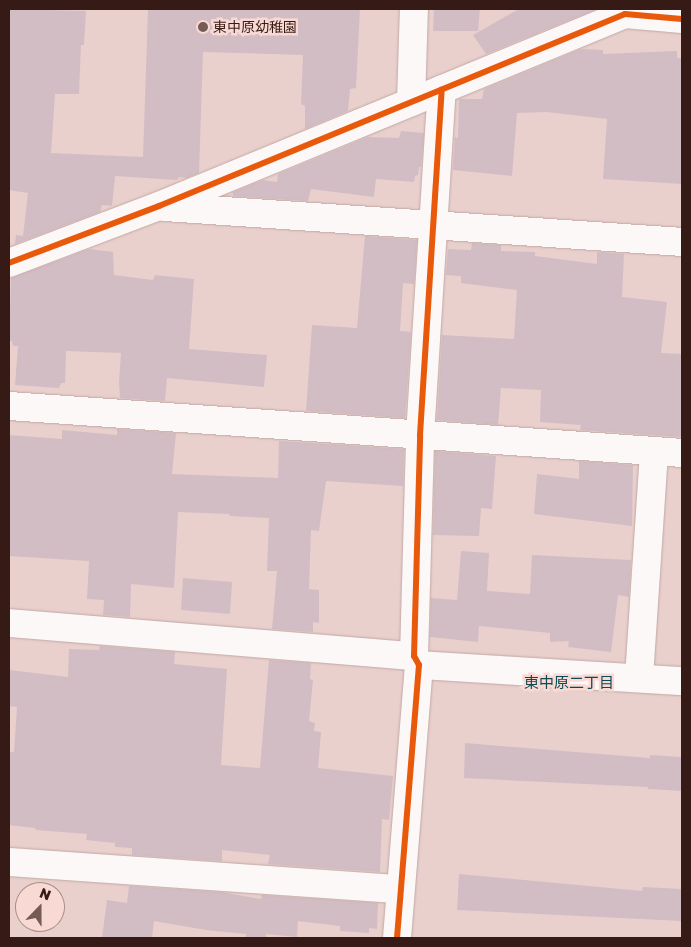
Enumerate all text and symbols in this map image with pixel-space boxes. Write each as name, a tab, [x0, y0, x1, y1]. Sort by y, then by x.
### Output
place label: 東中原幼稚園	[213, 19, 297, 35]
marker: 東中原幼稚園	[197, 21, 209, 33]
district label: 東中原二丁目	[524, 674, 614, 692]
north arrow	[15, 882, 65, 932]
text: N	[37, 884, 54, 903]

